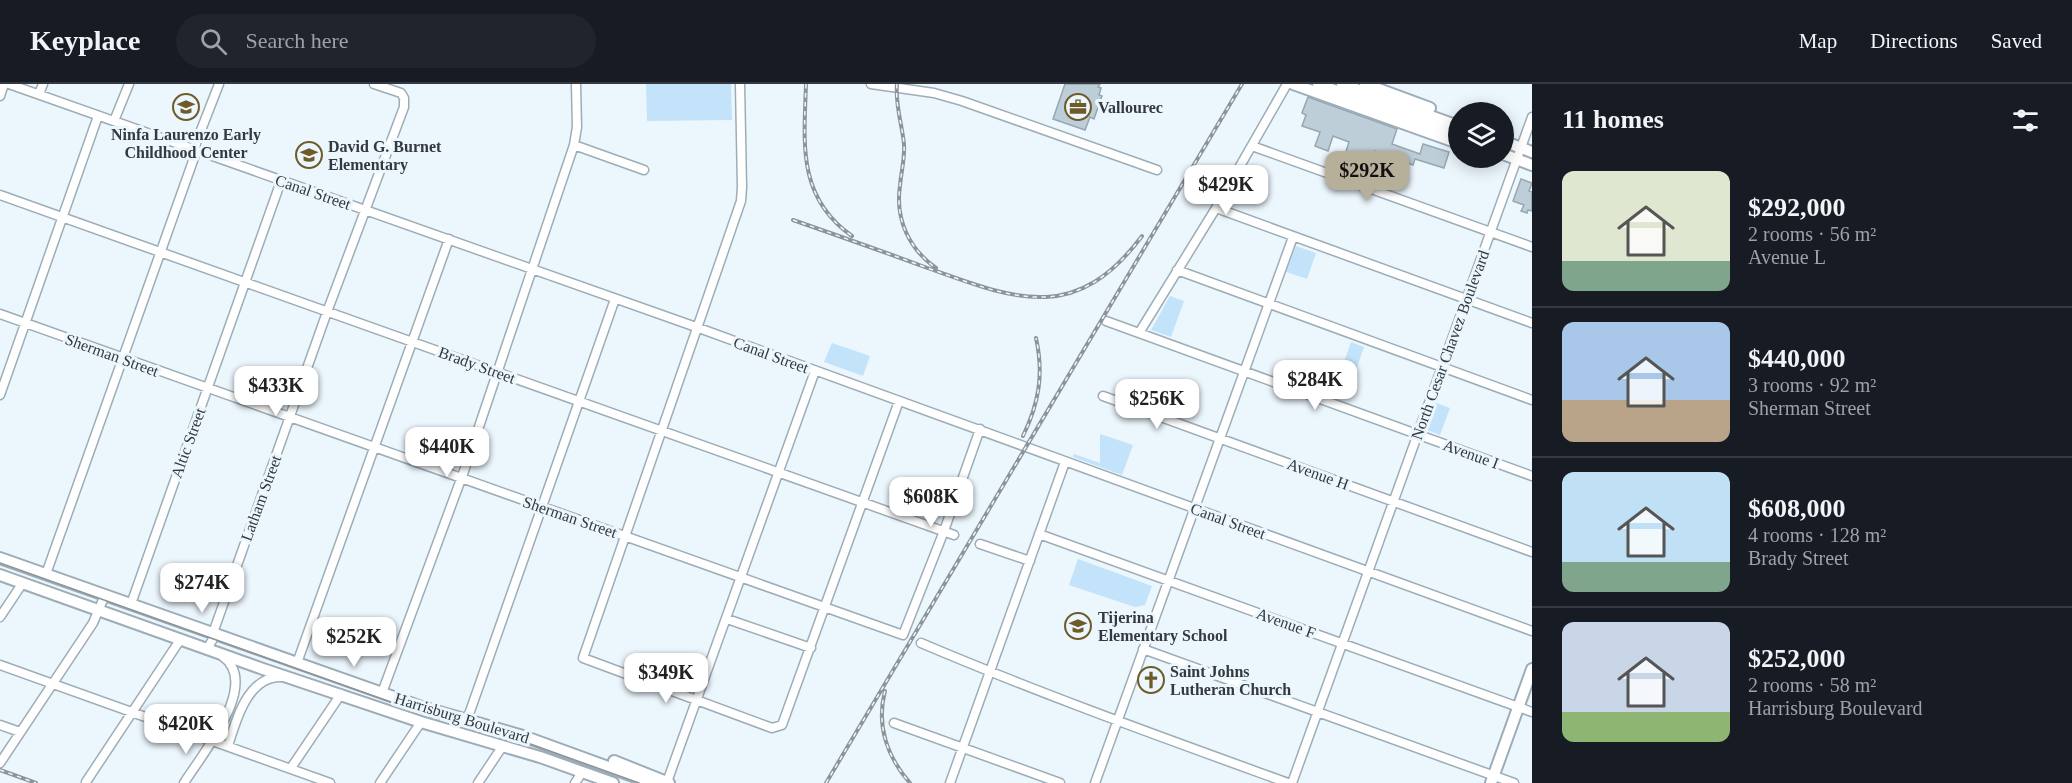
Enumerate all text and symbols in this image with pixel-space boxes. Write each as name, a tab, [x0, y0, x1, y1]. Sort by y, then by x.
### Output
search box	[176, 14, 596, 68]
text: Keyplace	[30, 25, 140, 56]
icon: search	[197, 25, 230, 58]
text: Search here	[245, 28, 349, 53]
text: Map	[1799, 29, 1837, 53]
text: Directions	[1870, 29, 1958, 53]
text: Saved	[1991, 29, 2042, 53]
school or university icon: Ninfa Laurenzo Early Childhood Center	[171, 92, 201, 122]
office icon: Vallourec	[1063, 92, 1093, 122]
place label: Vallourec	[1098, 99, 1163, 116]
map controls	[1448, 102, 1514, 168]
button: layers	[1448, 102, 1514, 168]
icon: filters	[2009, 104, 2042, 137]
text: 11 homes	[1562, 105, 1664, 134]
place label: Ninfa Laurenzo Early Childhood Center	[111, 126, 261, 161]
place label: David G. Burnet Elementary	[328, 138, 442, 174]
school or university icon: David G. Burnet Elementary	[294, 140, 324, 170]
pin: $292K	[1325, 151, 1409, 202]
text: $292K	[1339, 159, 1395, 181]
pin: $429K	[1184, 165, 1268, 216]
street label: Canal Street	[273, 171, 353, 213]
text: $429K	[1198, 173, 1254, 195]
text: $292,000	[1748, 193, 1846, 222]
icon: home	[1610, 195, 1682, 267]
text: 2 rooms · 56 m²	[1748, 223, 1876, 245]
text: Avenue L	[1748, 246, 1826, 268]
street label: North Cesar Chavez Boulevard	[1408, 248, 1492, 442]
street label: Sherman Street	[63, 330, 162, 380]
street label: Canal Street	[731, 334, 811, 377]
street label: Brady Street	[436, 343, 518, 388]
text: $440,000	[1748, 344, 1846, 373]
icon: home	[1610, 346, 1682, 418]
pin: $284K	[1273, 360, 1357, 411]
pin: $433K	[234, 366, 318, 417]
text: $284K	[1287, 368, 1343, 390]
text: $433K	[248, 374, 304, 396]
text: 3 rooms · 92 m²	[1748, 374, 1876, 396]
pin: $256K	[1115, 379, 1199, 430]
text: $256K	[1129, 387, 1185, 409]
text: Sherman Street	[1748, 397, 1871, 419]
street label: Altic Street	[167, 405, 209, 480]
pin: $440K	[405, 427, 489, 478]
text: $440K	[419, 435, 475, 457]
street label: Avenue I	[1441, 436, 1501, 472]
street label: Latham Street	[238, 452, 285, 543]
street label: Avenue H	[1285, 455, 1351, 493]
pin: $608K	[889, 477, 973, 528]
text: $608K	[903, 485, 959, 507]
street label: Sherman Street	[521, 493, 620, 541]
text: $608,000	[1748, 494, 1846, 523]
icon: home	[1610, 496, 1682, 568]
street label: Canal Street	[1188, 500, 1268, 543]
text: 4 rooms · 128 m²	[1748, 524, 1886, 546]
text: Brady Street	[1748, 547, 1849, 569]
pin: $274K	[160, 563, 244, 614]
text: $274K	[174, 571, 230, 593]
street label: Avenue F	[1254, 605, 1318, 642]
place label: Tijerina Elementary School	[1098, 609, 1228, 645]
school or university icon: Tijerina Elementary School	[1063, 611, 1093, 641]
pin: $252K	[312, 617, 396, 668]
text: $252K	[326, 625, 382, 647]
text: $252,000	[1748, 644, 1846, 673]
icon: home	[1610, 646, 1682, 718]
pin: $349K	[624, 653, 708, 704]
text: $349K	[638, 661, 694, 683]
place label: Saint Johns Lutheran Church	[1170, 663, 1291, 698]
church icon: Saint Johns Lutheran Church	[1136, 665, 1166, 695]
text: 2 rooms · 58 m²	[1748, 674, 1876, 696]
street label: Harrisburg Boulevard	[392, 689, 531, 748]
text: Harrisburg Boulevard	[1748, 697, 1923, 719]
pin: $420K	[144, 704, 228, 755]
text: $420K	[158, 712, 214, 734]

